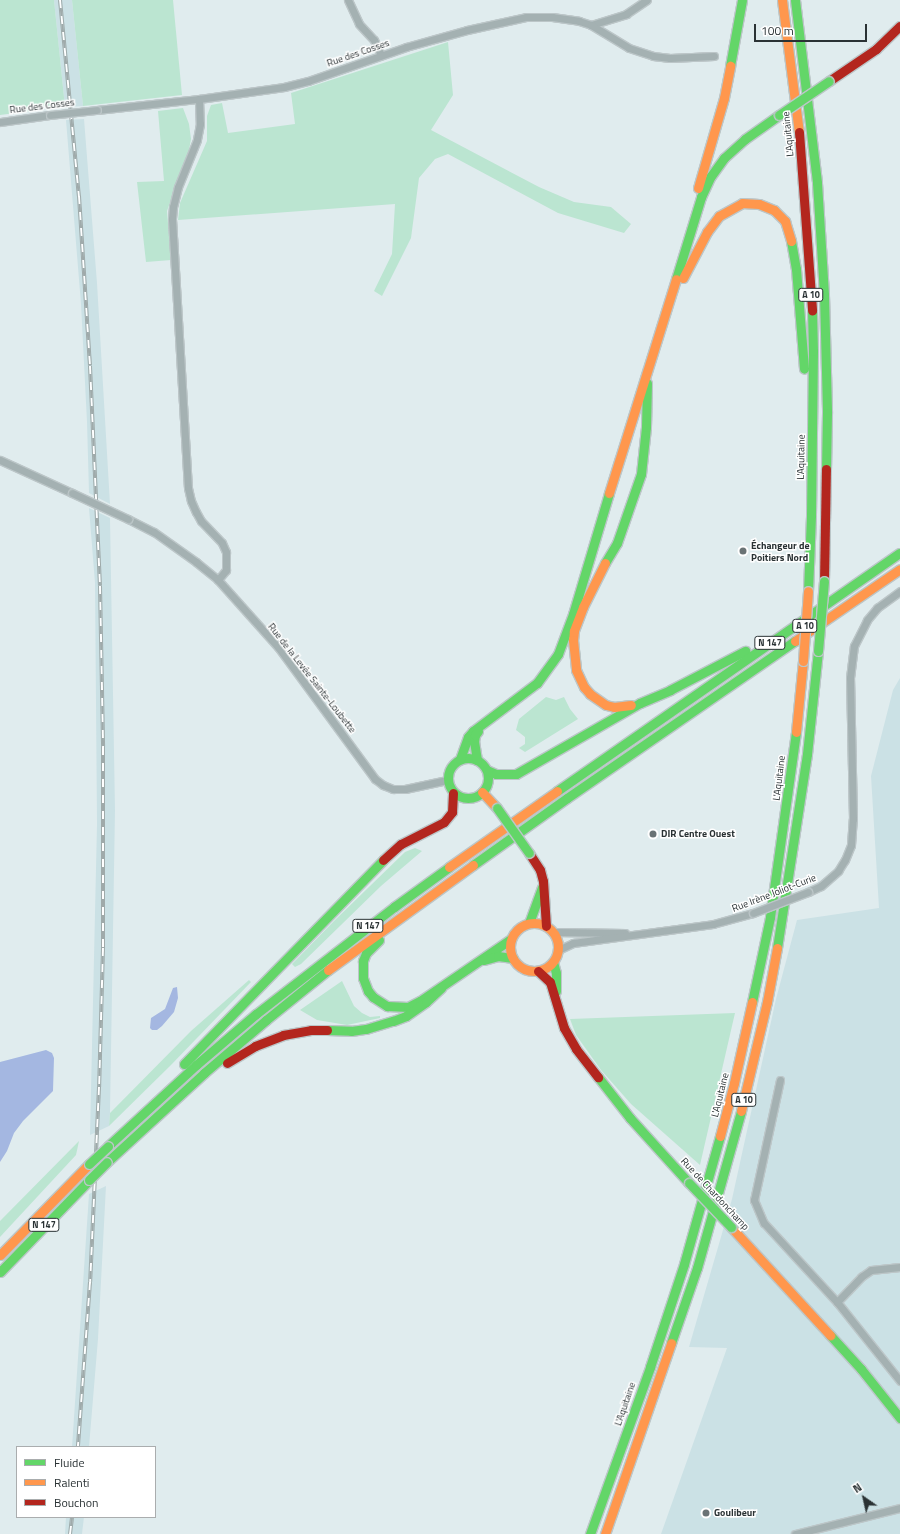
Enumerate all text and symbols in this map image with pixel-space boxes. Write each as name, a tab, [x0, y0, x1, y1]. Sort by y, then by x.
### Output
scale bar	[756, 16, 869, 42]
text: 100 m	[761, 21, 794, 40]
street label: Rue des Cosses	[325, 37, 391, 69]
street label: Rue des Cosses	[9, 96, 75, 116]
street label: L'Aquitaine	[780, 111, 796, 157]
road number: A 10	[798, 288, 824, 302]
street label: L'Aquitaine	[795, 434, 807, 480]
place label: Échangeur de Poitiers Nord	[751, 539, 810, 562]
marker: Échangeur de Poitiers Nord	[738, 546, 748, 556]
road number: A 10	[792, 619, 818, 633]
street label: Rue de la Levée Sainte-Loubette	[265, 621, 359, 735]
road number: N 147	[754, 636, 786, 650]
street label: L'Aquitaine	[770, 755, 788, 801]
place label: DIR Centre Ouest	[661, 828, 735, 840]
marker: DIR Centre Ouest	[648, 829, 658, 839]
street label: Rue Irène Joliot-Curie	[730, 871, 818, 915]
road number: N 147	[352, 919, 384, 933]
street label: L'Aquitaine	[709, 1072, 731, 1118]
road number: A 10	[731, 1093, 757, 1107]
street label: Rue de Chardonchamp	[678, 1155, 752, 1233]
road number: N 147	[28, 1218, 60, 1232]
street label: L'Aquitaine	[612, 1381, 638, 1427]
legend	[16, 1446, 156, 1518]
text: Fluide	[54, 1453, 85, 1472]
text: Ralenti	[54, 1473, 89, 1492]
north arrow	[844, 1478, 884, 1518]
text: N	[850, 1479, 865, 1497]
text: Bouchon	[54, 1493, 99, 1512]
place label: Goulibeur	[714, 1507, 756, 1519]
marker: Goulibeur	[701, 1508, 711, 1518]

